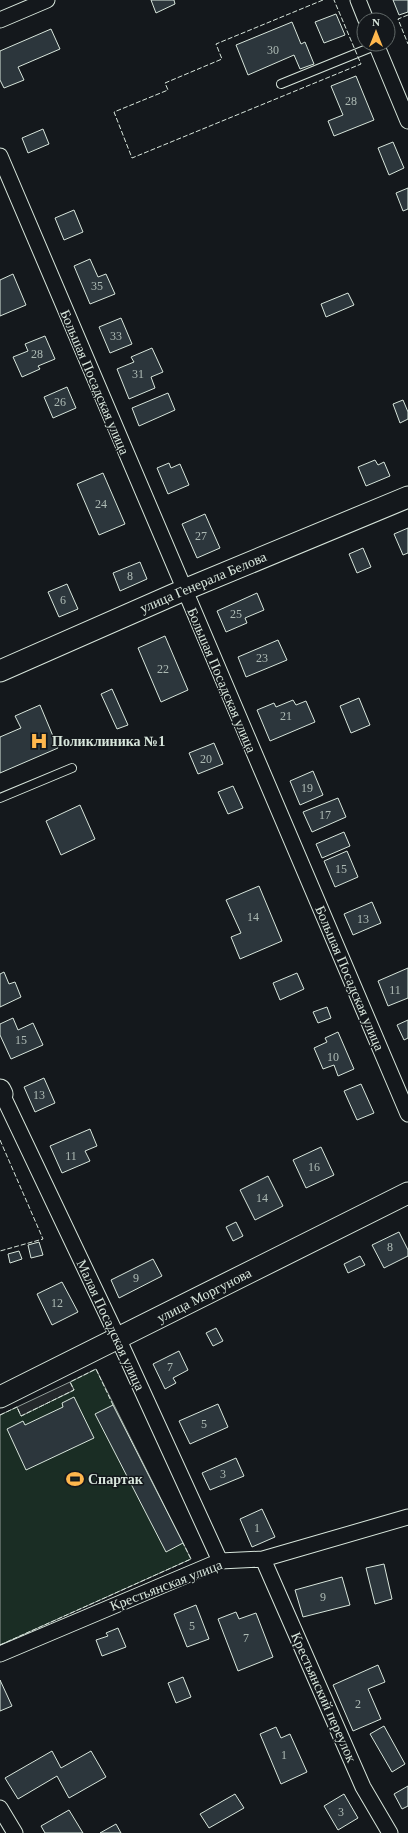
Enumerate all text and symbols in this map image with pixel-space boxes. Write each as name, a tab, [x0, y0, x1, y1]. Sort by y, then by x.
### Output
north arrow	[356, 12, 396, 52]
text: N	[372, 16, 380, 28]
house number: 30	[267, 43, 279, 57]
house number: 28	[345, 94, 357, 108]
house number: 35	[91, 279, 103, 293]
street label: Большая Посадская улица	[57, 308, 132, 458]
house number: 33	[110, 329, 122, 343]
house number: 28	[31, 347, 43, 361]
house number: 31	[132, 367, 144, 381]
house number: 26	[54, 395, 66, 409]
house number: 24	[95, 497, 107, 511]
house number: 27	[195, 529, 207, 543]
street label: улица Генерала Белова	[138, 549, 269, 616]
house number: 8	[127, 569, 133, 583]
house number: 6	[60, 593, 66, 607]
street label: Большая Посадская улица	[184, 606, 259, 756]
house number: 25	[230, 607, 242, 621]
house number: 23	[256, 651, 268, 665]
house number: 22	[157, 662, 169, 676]
house number: 21	[280, 709, 292, 723]
hospital icon: Поликлиника №1	[29, 731, 49, 751]
place label: Поликлиника №1	[52, 734, 165, 749]
house number: 20	[200, 752, 212, 766]
house number: 19	[301, 781, 313, 795]
house number: 17	[319, 808, 331, 822]
house number: 15	[335, 862, 347, 876]
street label: Большая Посадская улица	[312, 904, 387, 1054]
house number: 14	[247, 910, 259, 924]
house number: 13	[357, 912, 369, 926]
house number: 11	[389, 983, 401, 997]
house number: 15	[15, 1033, 27, 1047]
house number: 10	[327, 1050, 339, 1064]
house number: 13	[33, 1088, 45, 1102]
house number: 11	[65, 1149, 77, 1163]
house number: 16	[308, 1160, 320, 1174]
house number: 14	[256, 1191, 268, 1205]
house number: 8	[387, 1240, 393, 1254]
street label: Малая Посадская улица	[74, 1257, 148, 1394]
street label: улица Моргунова	[154, 1265, 255, 1326]
house number: 9	[133, 1271, 139, 1285]
house number: 12	[51, 1296, 63, 1310]
house number: 7	[167, 1360, 173, 1374]
house number: 5	[201, 1417, 207, 1431]
house number: 3	[220, 1467, 226, 1481]
sports icon: Спартак	[65, 1469, 85, 1489]
place label: Спартак	[88, 1472, 144, 1487]
house number: 1	[254, 1521, 260, 1535]
street label: Крестьянская улица	[108, 1557, 225, 1614]
house number: 9	[320, 1590, 326, 1604]
house number: 5	[189, 1619, 195, 1633]
street label: Крестьянский переулок	[288, 1630, 359, 1765]
house number: 7	[243, 1631, 249, 1645]
house number: 2	[355, 1697, 361, 1711]
house number: 1	[281, 1748, 287, 1762]
house number: 3	[338, 1805, 344, 1819]

